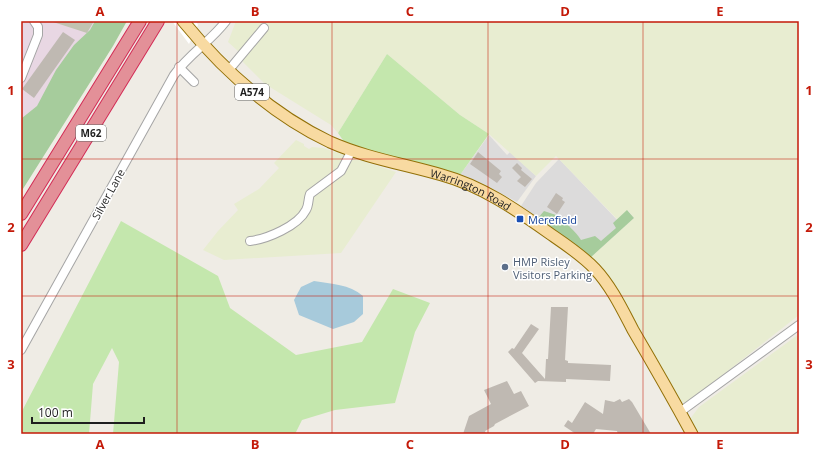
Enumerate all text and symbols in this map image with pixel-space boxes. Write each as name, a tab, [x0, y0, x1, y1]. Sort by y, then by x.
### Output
text: A	[96, 2, 105, 20]
text: B	[251, 2, 260, 20]
text: C	[406, 2, 414, 20]
text: D	[560, 2, 570, 20]
text: E	[716, 2, 724, 20]
text: 1	[7, 81, 15, 99]
text: 1	[805, 81, 813, 99]
road number: A574	[235, 84, 269, 100]
road number: M62	[76, 125, 106, 141]
street label: Warrington Road	[429, 165, 514, 213]
street label: Silver Lane	[88, 166, 128, 222]
place label: Merefield	[528, 212, 577, 227]
marker: Merefield	[515, 214, 525, 224]
text: 2	[7, 218, 15, 236]
text: 2	[805, 218, 813, 236]
place label: HMP Risley Visitors Parking	[513, 254, 592, 282]
marker: HMP Risley Visitors Parking	[500, 262, 510, 272]
text: 3	[7, 355, 15, 373]
text: 3	[805, 355, 813, 373]
scale bar	[32, 399, 144, 425]
text: 100 m	[38, 404, 73, 421]
text: A	[96, 435, 105, 453]
text: B	[251, 435, 260, 453]
text: C	[406, 435, 414, 453]
text: D	[560, 435, 570, 453]
text: E	[716, 435, 724, 453]

